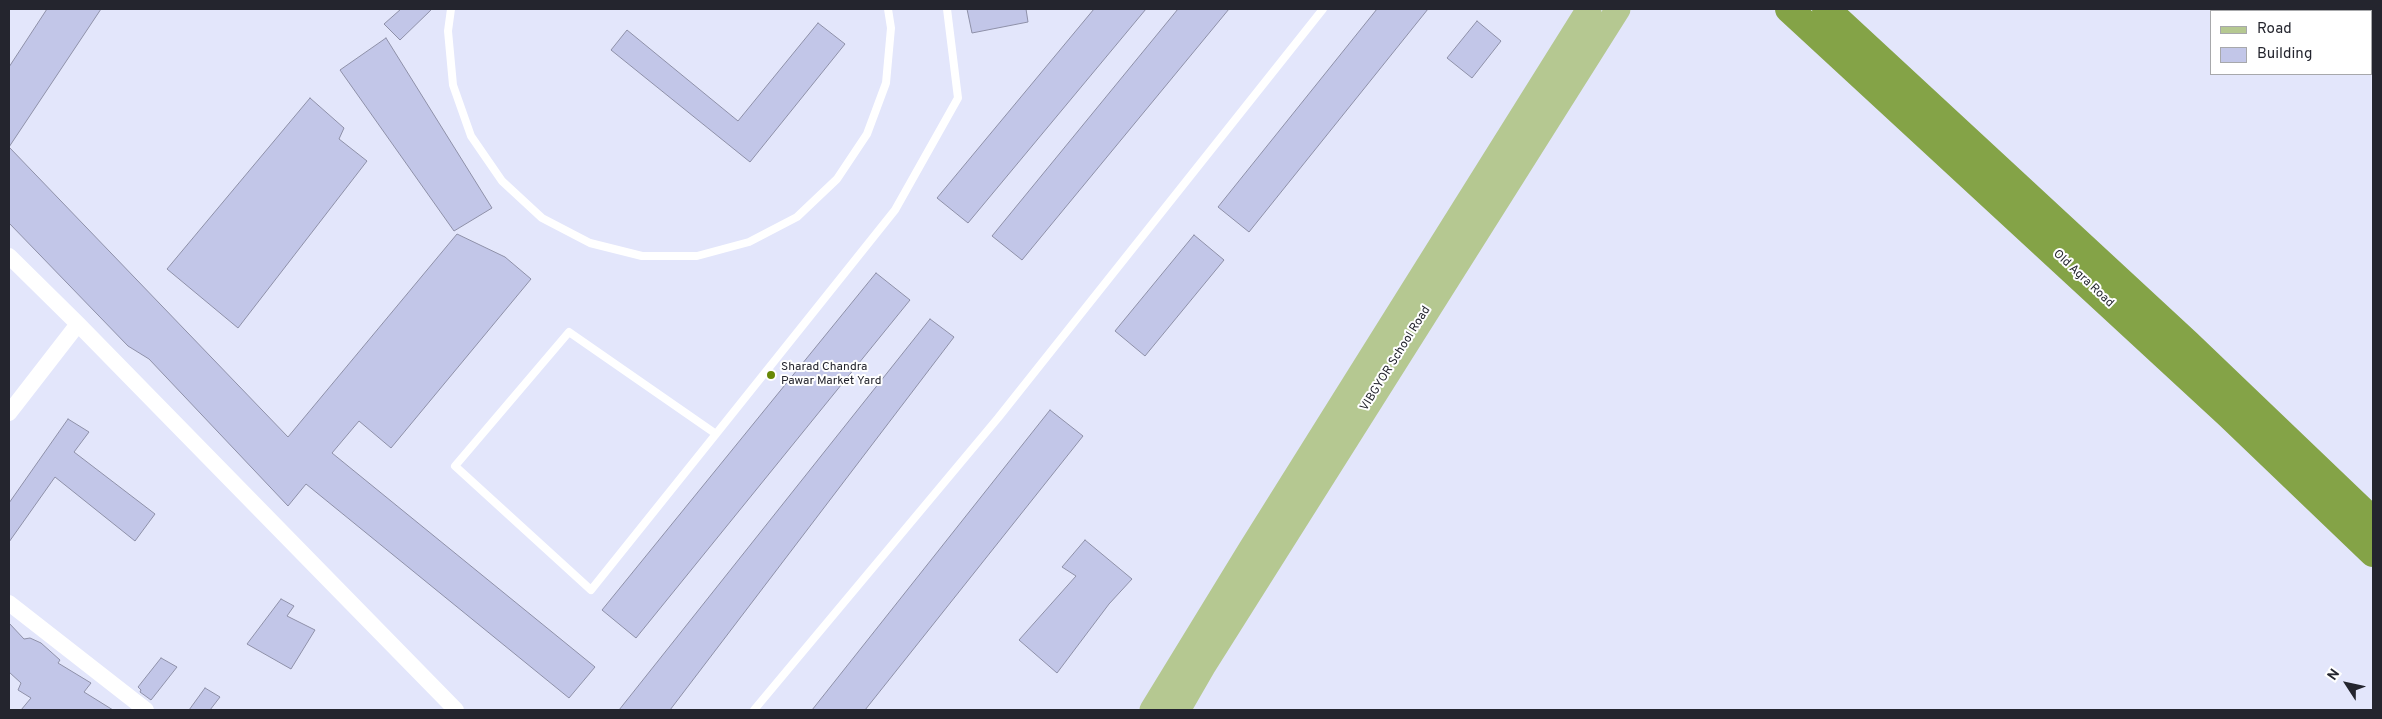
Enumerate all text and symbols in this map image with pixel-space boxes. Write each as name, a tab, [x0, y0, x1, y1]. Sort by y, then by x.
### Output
legend	[2210, 10, 2372, 75]
text: Road	[2257, 20, 2292, 39]
text: Building	[2257, 45, 2312, 64]
street label: Old Agra Road	[2050, 247, 2116, 311]
street label: VIBGYOR School Road	[1358, 304, 1434, 414]
place label: Sharad Chandra Pawar Market Yard	[781, 361, 881, 389]
marker: Sharad Chandra Pawar Market Yard	[765, 369, 777, 381]
north arrow	[2322, 659, 2372, 709]
text: N	[2324, 666, 2344, 684]

